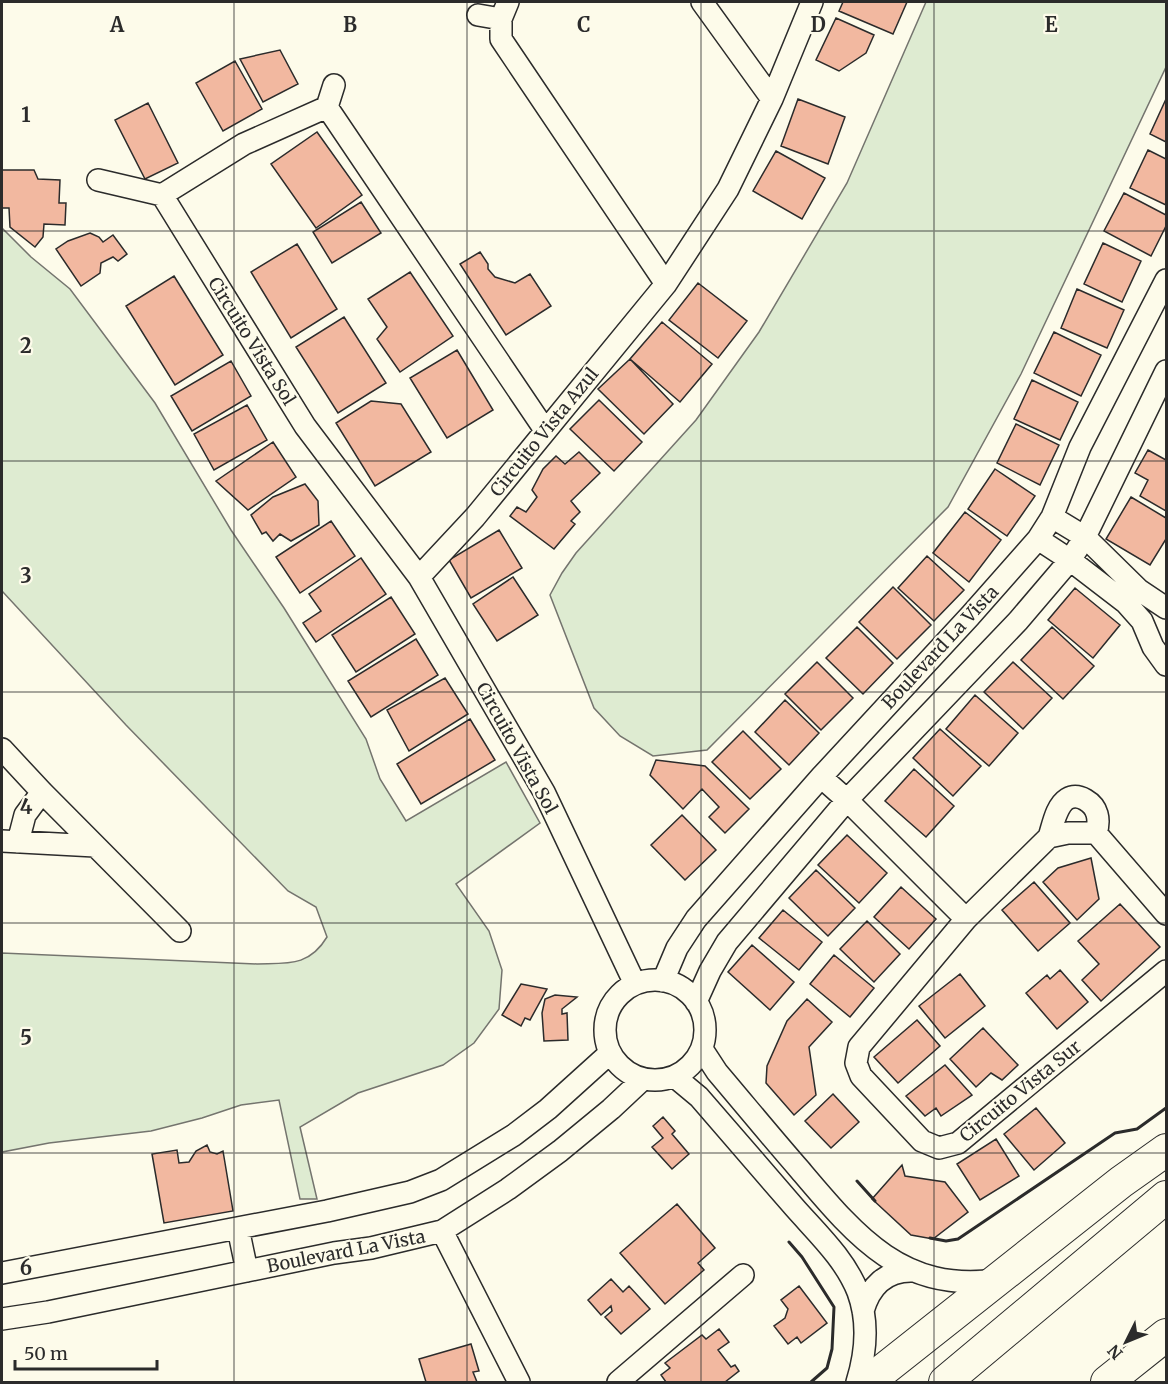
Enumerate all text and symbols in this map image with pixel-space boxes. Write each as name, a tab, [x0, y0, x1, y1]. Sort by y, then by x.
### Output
text: A	[109, 12, 125, 37]
text: B	[343, 12, 357, 37]
text: C	[577, 12, 591, 37]
text: D	[810, 12, 826, 37]
text: E	[1044, 12, 1058, 37]
text: 1	[21, 102, 31, 127]
street label: Circuito Vista Sol	[203, 273, 301, 410]
text: 2	[20, 333, 32, 358]
street label: Circuito Vista Azul	[485, 362, 603, 501]
text: 3	[20, 563, 32, 588]
street label: Boulevard La Vista	[877, 580, 1003, 714]
street label: Circuito Vista Sol	[471, 678, 563, 818]
text: 4	[20, 794, 33, 819]
text: 5	[20, 1025, 32, 1050]
street label: Circuito Vista Sur	[955, 1035, 1085, 1147]
street label: Boulevard La Vista	[265, 1224, 427, 1278]
text: 6	[20, 1255, 32, 1280]
north arrow	[1096, 1312, 1156, 1372]
scale bar	[15, 1333, 158, 1371]
text: N	[1103, 1341, 1127, 1364]
text: 50 m	[24, 1342, 68, 1365]

